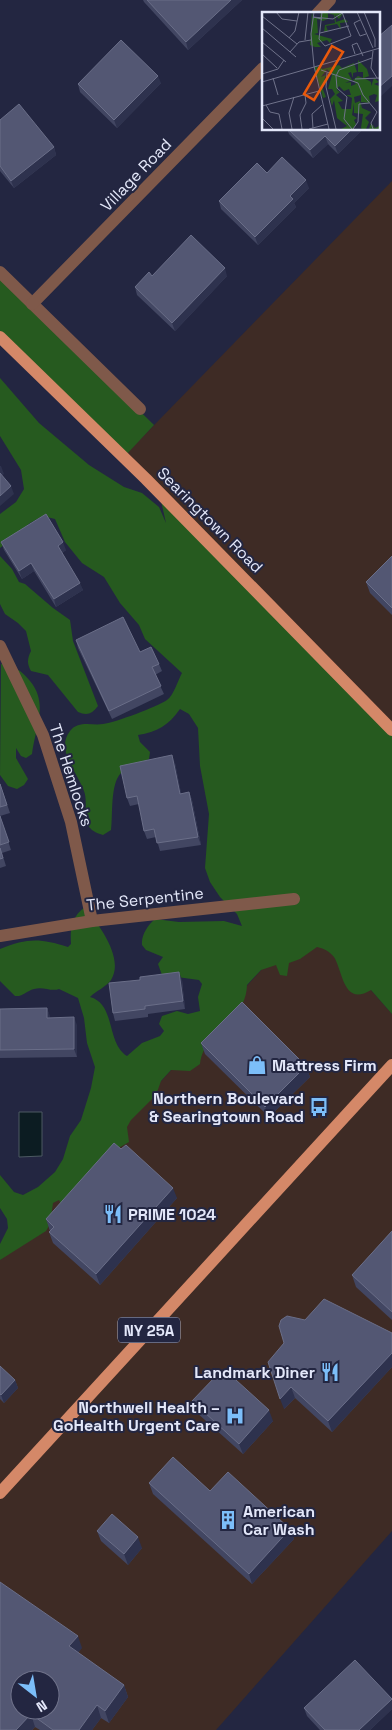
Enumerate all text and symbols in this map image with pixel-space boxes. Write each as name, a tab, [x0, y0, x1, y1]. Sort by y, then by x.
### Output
inset map	[262, 12, 380, 130]
street label: Village Road	[96, 134, 176, 216]
street label: Searingtown Road	[153, 463, 267, 577]
street label: The Hemlocks	[45, 721, 97, 829]
street label: The Serpentine	[85, 882, 205, 916]
shop icon: Mattress Firm	[246, 1054, 268, 1076]
place label: Mattress Firm	[272, 1055, 377, 1076]
place label: Northern Boulevard & Searingtown Road	[149, 1088, 304, 1127]
bus stop icon: Northern Boulevard & Searingtown Road	[308, 1096, 330, 1118]
restaurant icon: PRIME 1024	[102, 1203, 124, 1225]
place label: PRIME 1024	[128, 1204, 216, 1225]
road number: NY 25A	[118, 1318, 180, 1342]
restaurant icon: Landmark Diner	[319, 1361, 341, 1383]
place label: Landmark Diner	[194, 1362, 315, 1383]
place label: Northwell Health – GoHealth Urgent Care	[53, 1397, 220, 1436]
hospital icon: Northwell Health – GoHealth Urgent Care	[224, 1405, 246, 1427]
place label: American Car Wash	[243, 1501, 315, 1540]
building icon: American Car Wash	[217, 1509, 239, 1531]
north arrow	[10, 1670, 60, 1720]
text: N	[33, 1696, 50, 1716]

